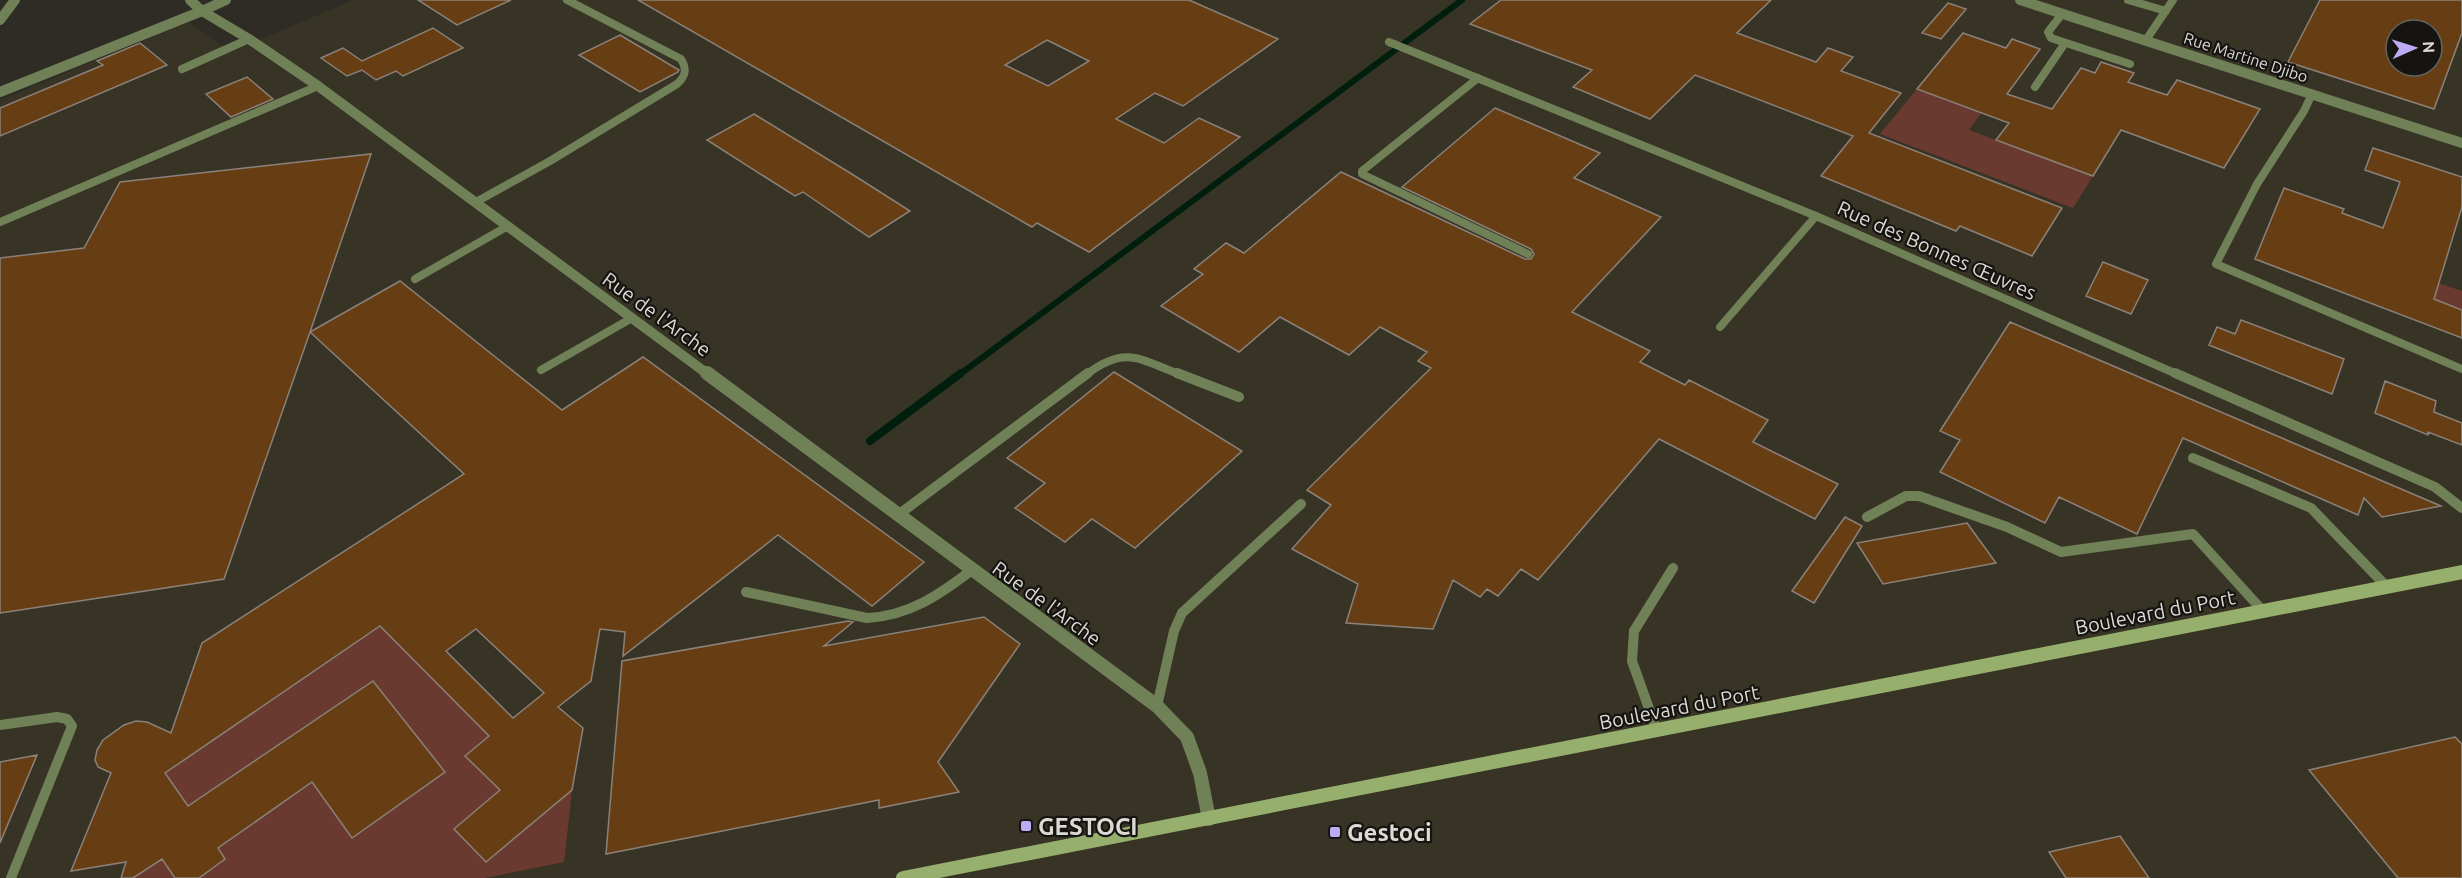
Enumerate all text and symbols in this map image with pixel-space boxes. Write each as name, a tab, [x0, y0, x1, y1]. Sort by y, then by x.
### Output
north arrow	[2384, 18, 2444, 78]
street label: Rue Martine Djibo	[2182, 28, 2310, 86]
text: N	[2420, 41, 2438, 54]
street label: Rue des Bonnes Œuvres	[1834, 196, 2040, 304]
street label: Rue de l'Arche	[599, 267, 715, 361]
street label: Rue de l'Arche	[989, 556, 1105, 650]
street label: Boulevard du Port	[2073, 585, 2237, 639]
street label: Boulevard du Port	[1597, 680, 1761, 734]
place label: GESTOCI	[1038, 813, 1137, 840]
marker: GESTOCI	[1019, 819, 1033, 833]
place label: Gestoci	[1347, 819, 1432, 846]
marker: Gestoci	[1328, 825, 1342, 839]

